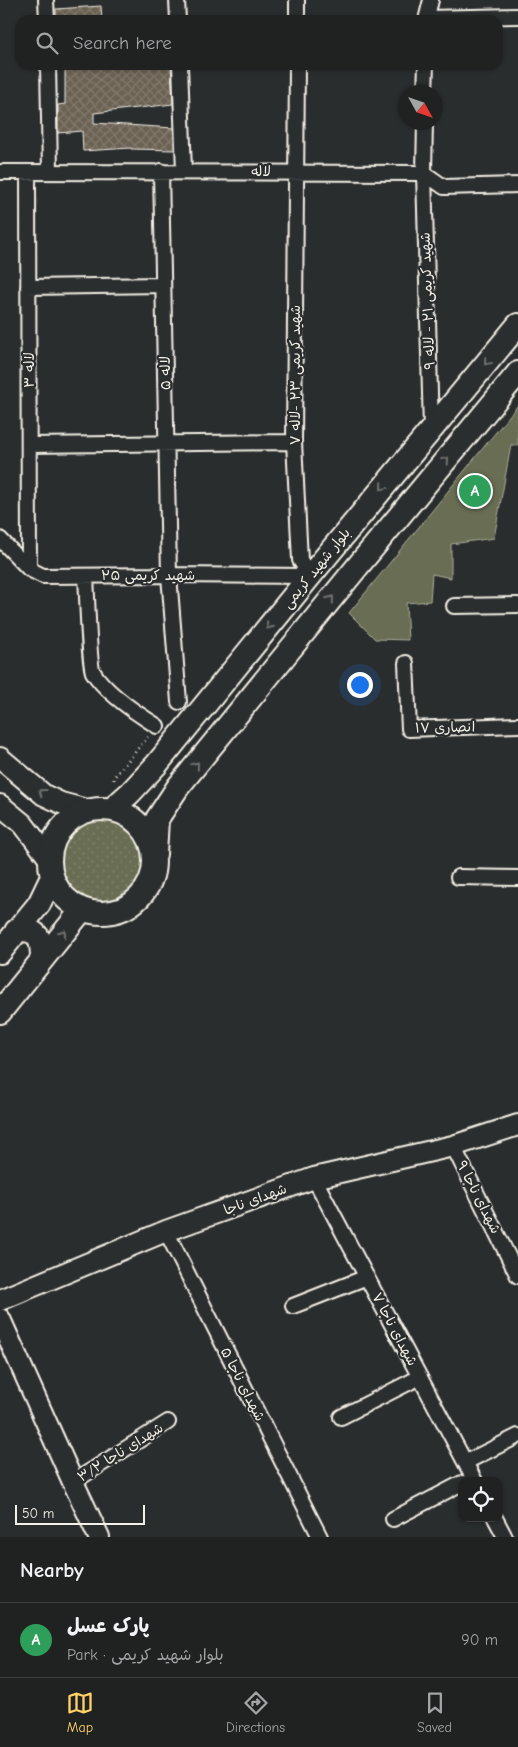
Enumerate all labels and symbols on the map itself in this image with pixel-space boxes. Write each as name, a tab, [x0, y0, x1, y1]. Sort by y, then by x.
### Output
north arrow	[398, 85, 443, 130]
street label: لاله	[251, 163, 271, 180]
street label: شهید کریمی ۲۱ - لاله ۹	[417, 232, 438, 370]
street label: شهید کریمی ۲۳ -لاله ۷	[287, 305, 304, 445]
street label: لاله ۳	[21, 352, 38, 388]
street label: لاله ۵	[157, 356, 174, 390]
one-way arrow	[484, 356, 492, 365]
one-way arrow	[440, 457, 449, 466]
pin: A	[459, 472, 491, 510]
one-way arrow	[380, 481, 389, 490]
street label: بلوار شهید کریمی	[279, 525, 354, 612]
street label: شهید کریمی ۲۵	[101, 567, 195, 584]
one-way arrow	[326, 595, 335, 604]
one-way arrow	[266, 620, 274, 629]
your location	[347, 672, 373, 698]
street label: انصاری ۱۷	[415, 718, 475, 737]
one-way arrow	[190, 762, 199, 771]
one-way arrow	[38, 789, 48, 798]
one-way arrow	[58, 930, 66, 939]
street label: شهدای ناجا ۹	[453, 1158, 504, 1237]
street label: شهدای ناجا	[221, 1180, 289, 1219]
street label: شهدای ناجا ۷	[368, 1290, 421, 1369]
street label: شهدای ناجا ۵	[217, 1345, 268, 1424]
street label: شهدای ناجا ۳/۲	[74, 1419, 166, 1486]
scale bar	[15, 1502, 145, 1525]

